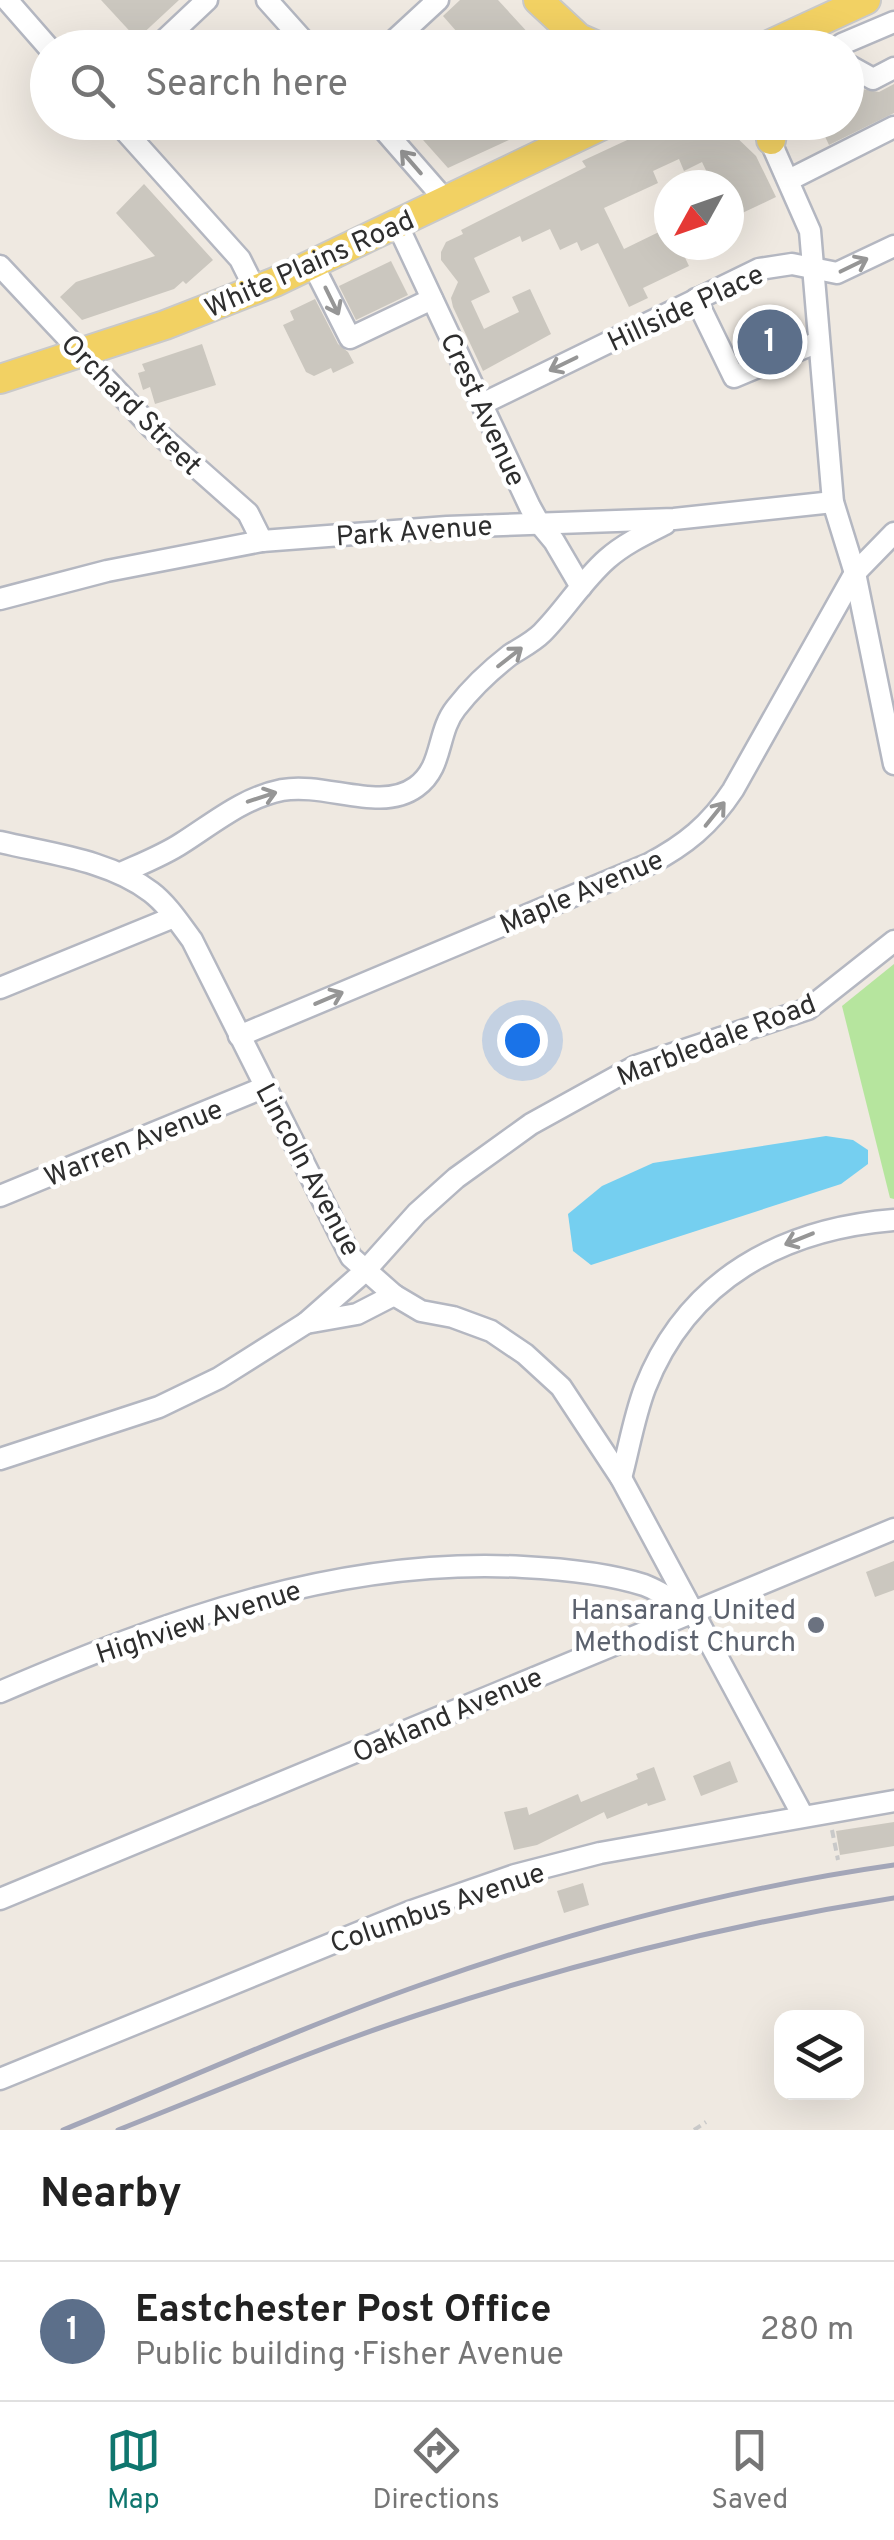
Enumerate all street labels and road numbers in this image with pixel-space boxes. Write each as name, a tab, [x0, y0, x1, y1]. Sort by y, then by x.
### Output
street label: White Plains Road	[200, 203, 421, 328]
street label: Hillside Place	[602, 258, 770, 362]
street label: Orchard Street	[52, 328, 208, 484]
street label: Crest Avenue	[430, 328, 533, 493]
street label: Park Avenue	[335, 510, 494, 556]
street label: Maple Avenue	[495, 843, 669, 944]
street label: Marbledale Road	[612, 987, 822, 1096]
street label: Lincoln Avenue	[246, 1078, 367, 1263]
street label: Warren Avenue	[40, 1093, 229, 1197]
street label: Highview Avenue	[92, 1574, 306, 1674]
street label: Oakland Avenue	[348, 1661, 549, 1773]
street label: Columbus Avenue	[326, 1856, 550, 1963]

